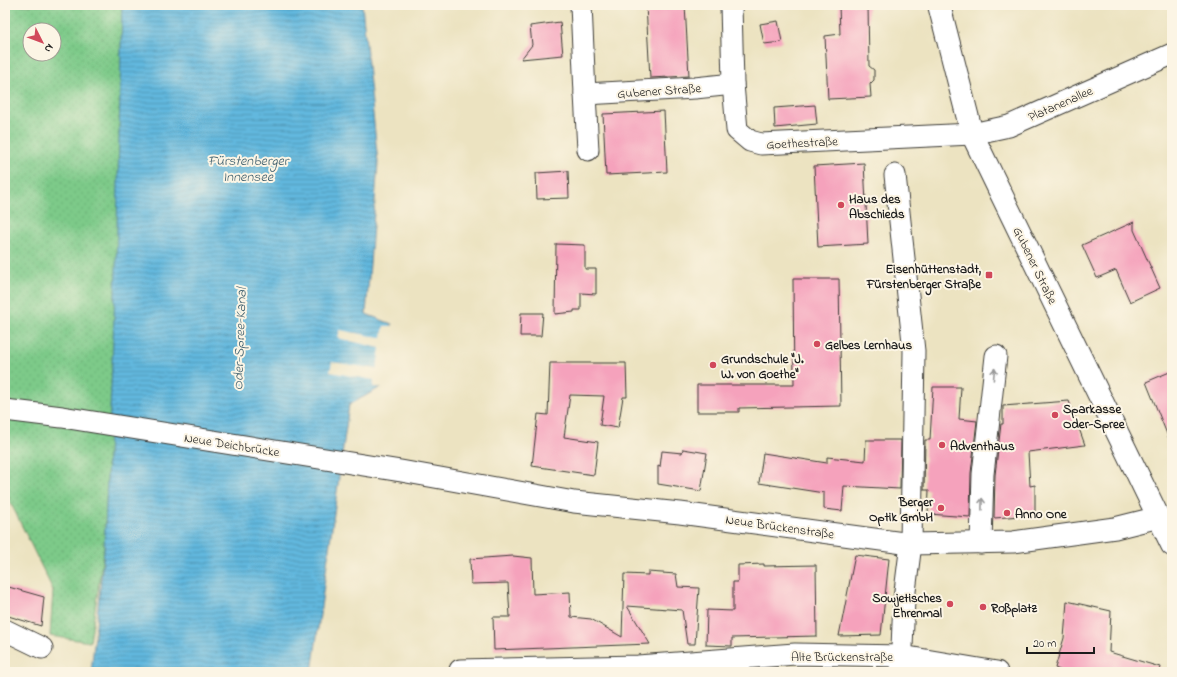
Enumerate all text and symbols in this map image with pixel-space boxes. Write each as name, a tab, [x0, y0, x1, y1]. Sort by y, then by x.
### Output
north arrow	[22, 22, 62, 62]
text: N	[40, 40, 57, 56]
street label: Gubener Straße	[616, 79, 702, 104]
street label: Platanenallee	[1025, 82, 1096, 127]
street label: Goethestraße	[766, 132, 839, 155]
water label: Fürstenberger Innensee	[208, 151, 290, 188]
place label: Haus des Abschieds	[849, 190, 905, 224]
marker: Haus des Abschieds	[836, 200, 846, 210]
street label: Gubener Straße	[1008, 224, 1062, 308]
place label: Eisenhüttenstadt, Fürstenberger Straße	[866, 260, 982, 296]
marker: Eisenhüttenstadt, Fürstenberger Straße	[984, 270, 994, 280]
water label: Oder-Spree-Kanal	[228, 286, 253, 391]
place label: Gelbes Lernhaus	[825, 336, 912, 355]
marker: Gelbes Lernhaus	[812, 339, 822, 349]
place label: Grundschule "J. W. von Goethe"	[721, 350, 804, 384]
marker: Grundschule "J. W. von Goethe"	[708, 360, 718, 370]
one-way arrow	[990, 368, 998, 381]
place label: Sparkasse Oder-Spree	[1063, 400, 1126, 434]
marker: Sparkasse Oder-Spree	[1050, 410, 1060, 420]
street label: Neue Deichbrücke	[183, 429, 281, 462]
place label: Adventhaus	[950, 437, 1015, 456]
marker: Adventhaus	[937, 440, 947, 450]
place label: Berger Optik GmbH	[869, 493, 934, 527]
one-way arrow	[978, 498, 986, 511]
marker: Berger Optik GmbH	[936, 503, 946, 513]
place label: Anno One	[1015, 505, 1068, 524]
marker: Anno One	[1002, 508, 1012, 518]
street label: Neue Brückenstraße	[724, 510, 836, 545]
place label: Sowjetisches Ehrenmal	[872, 589, 942, 623]
marker: Sowjetisches Ehrenmal	[945, 599, 955, 609]
place label: Roßplatz	[990, 599, 1038, 618]
marker: Roßplatz	[978, 602, 988, 612]
scale bar	[1027, 629, 1094, 655]
text: 20 m	[1033, 635, 1056, 653]
street label: Alte Brückenstraße	[791, 648, 893, 667]

